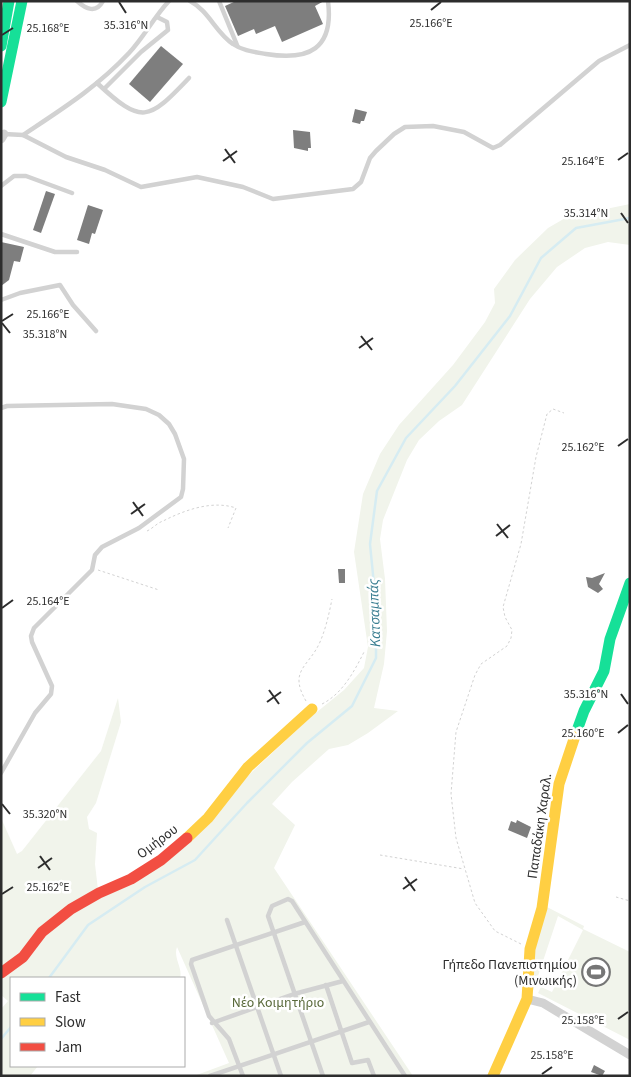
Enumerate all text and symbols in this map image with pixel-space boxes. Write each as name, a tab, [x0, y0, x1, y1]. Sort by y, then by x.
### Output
text: 25.166°E	[409, 15, 453, 32]
text: 35.316°N	[104, 17, 148, 34]
text: 25.168°E	[26, 20, 70, 37]
text: 25.164°E	[561, 153, 605, 170]
text: 35.314°N	[564, 205, 608, 222]
text: 25.166°E	[26, 306, 70, 323]
text: 35.318°N	[23, 326, 67, 343]
text: 25.162°E	[561, 439, 605, 456]
water label: Κατσαμπάς	[363, 578, 386, 647]
text: 25.164°E	[26, 593, 70, 610]
text: 35.316°N	[564, 686, 608, 703]
text: 25.160°E	[561, 725, 605, 742]
street label: Παπαδάκη Χαραλ.	[523, 772, 557, 880]
text: 35.320°N	[23, 806, 67, 823]
street label: Ομήρου	[133, 820, 182, 864]
text: 25.162°E	[26, 879, 70, 896]
place label: Γήπεδο Πανεπιστημίου (Μινωικής)	[443, 955, 577, 991]
sports icon: Γήπεδο Πανεπιστημίου (Μινωικής)	[581, 957, 611, 987]
legend	[10, 977, 185, 1067]
text: Fast	[55, 987, 81, 1008]
park label: Νέο Κοιμητήριο	[232, 993, 324, 1013]
text: Slow	[55, 1012, 86, 1033]
text: 25.158°E	[561, 1012, 605, 1029]
text: Jam	[55, 1037, 82, 1058]
text: 25.158°E	[530, 1047, 574, 1064]

